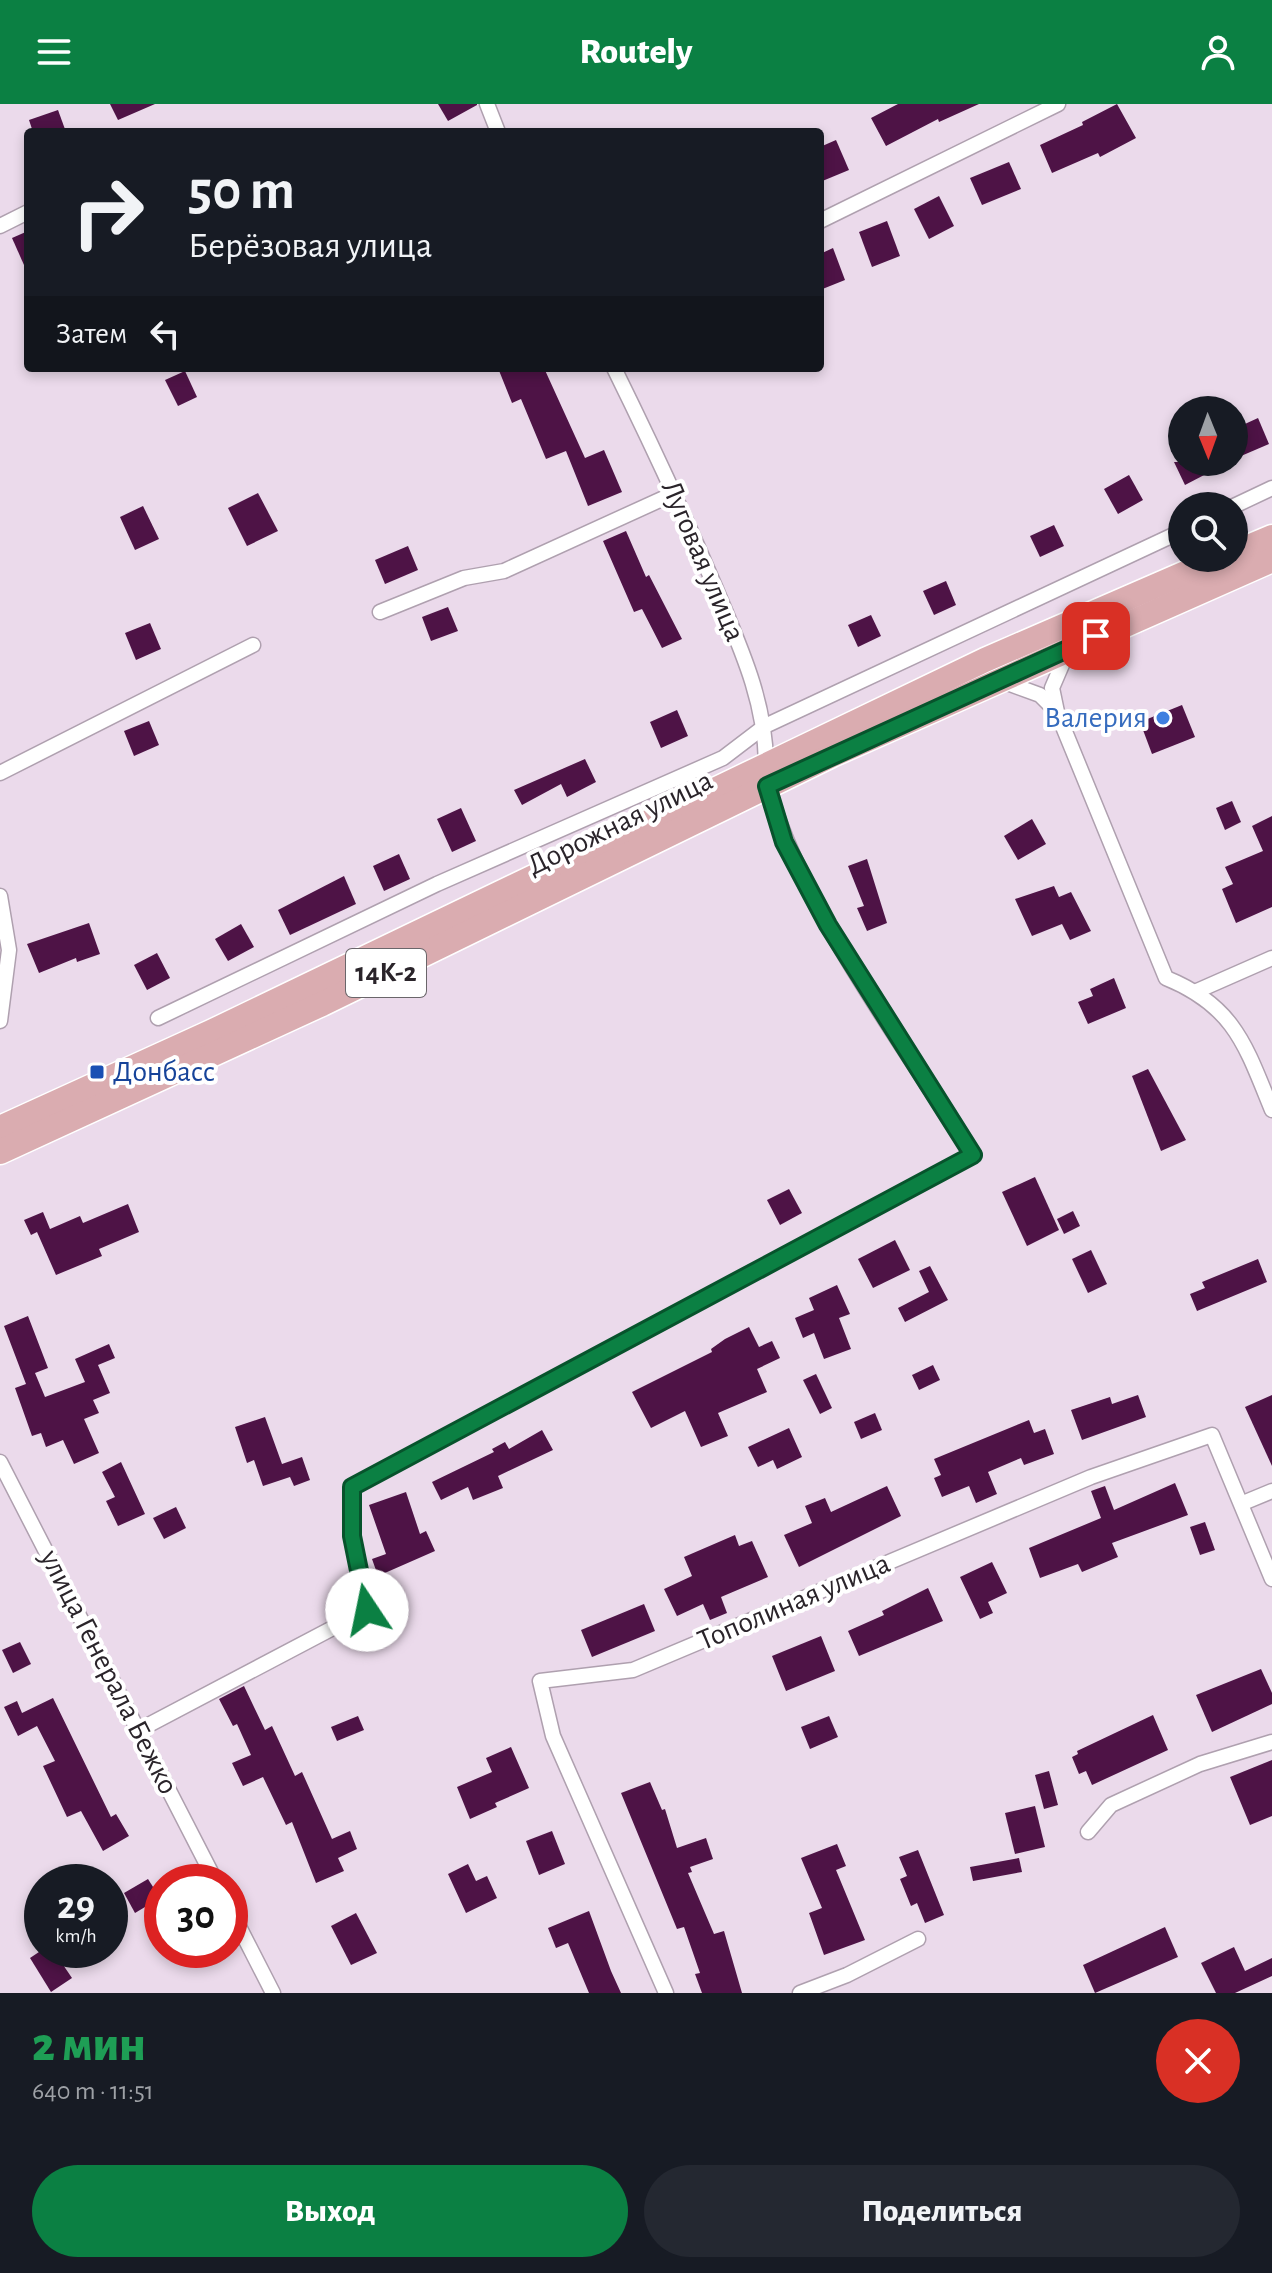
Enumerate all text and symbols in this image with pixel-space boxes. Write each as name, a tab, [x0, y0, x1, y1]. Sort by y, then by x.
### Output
icon: menu	[32, 30, 76, 74]
icon: person	[1196, 30, 1240, 74]
text: Routely	[579, 34, 693, 70]
icon: right	[56, 160, 160, 264]
text: 50 m	[188, 163, 295, 219]
text: Берёзовая улица	[188, 228, 433, 264]
icon: left	[143, 312, 187, 356]
text: Затем	[56, 319, 127, 349]
north arrow	[1168, 396, 1248, 476]
map controls	[1168, 396, 1248, 572]
street label: Луговая улица	[656, 476, 750, 646]
button: search	[1168, 492, 1248, 572]
pin	[1062, 602, 1130, 670]
icon: arrive	[1074, 614, 1118, 658]
place label: Валерия	[1044, 703, 1147, 733]
marker: Валерия	[1154, 709, 1172, 727]
street label: Дорожная улица	[522, 765, 718, 881]
road number: 14К-2	[346, 949, 426, 997]
place label: Донбасс	[113, 1057, 215, 1087]
marker: Донбасс	[88, 1063, 106, 1081]
street label: улица Генерала Бежко	[34, 1544, 184, 1799]
street label: Тополиная улица	[694, 1548, 894, 1656]
position arrow	[325, 1568, 409, 1652]
speed limit sign: 30	[144, 1864, 248, 1968]
text: 29	[57, 1886, 95, 1926]
text: km/h	[55, 1926, 97, 1946]
button: close	[1156, 2019, 1240, 2103]
text: 2 мин	[32, 2022, 146, 2070]
text: 640 m · 11:51	[32, 2078, 154, 2104]
button: Выход	[32, 2165, 628, 2257]
button: Поделиться	[644, 2165, 1240, 2257]

